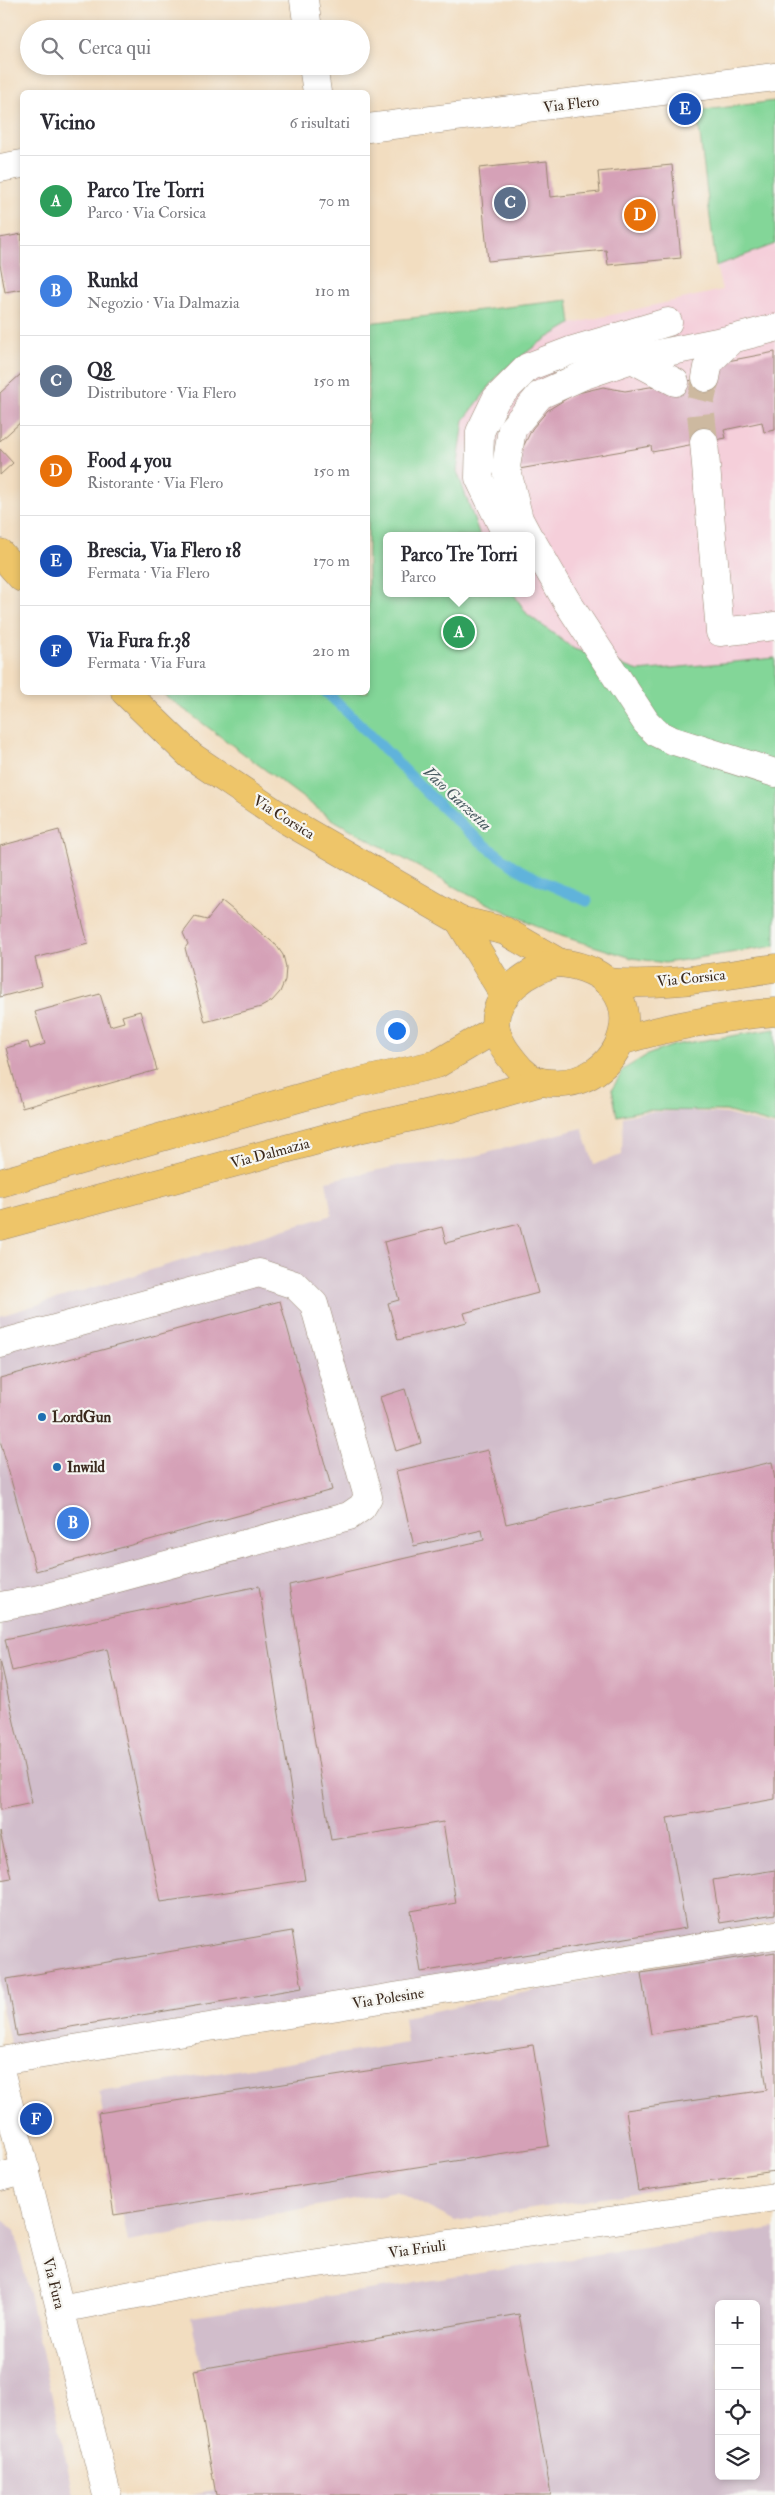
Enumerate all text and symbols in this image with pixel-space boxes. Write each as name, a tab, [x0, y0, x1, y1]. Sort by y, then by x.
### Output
search box	[20, 20, 370, 75]
icon: search	[38, 34, 66, 62]
text: Cerca qui	[78, 36, 151, 60]
pin: E	[669, 90, 701, 128]
street label: Via Flero	[542, 92, 600, 117]
text: Vicino	[40, 109, 95, 136]
text: 6 risultati	[289, 113, 350, 133]
text: Parco Tre Torri	[87, 179, 204, 203]
pin: C	[494, 184, 526, 222]
text: A	[51, 191, 61, 211]
text: 70 m	[319, 191, 350, 211]
pin: D	[624, 196, 656, 234]
text: Parco · Via Corsica	[87, 203, 206, 223]
text: Runkd	[87, 269, 138, 293]
text: B	[51, 281, 61, 301]
text: 110 m	[315, 281, 350, 301]
text: Negozio · Via Dalmazia	[87, 293, 239, 313]
text: Q8	[87, 359, 112, 383]
text: C	[50, 371, 62, 391]
text: 150 m	[313, 371, 350, 391]
text: Distributore · Via Flero	[87, 383, 236, 403]
text: Food 4 you	[87, 449, 172, 473]
text: D	[49, 461, 63, 481]
text: 150 m	[313, 461, 350, 481]
text: Ristorante · Via Flero	[87, 473, 223, 493]
popup	[383, 532, 535, 597]
text: Brescia, Via Flero 18	[87, 539, 241, 563]
text: Parco Tre Torri	[400, 543, 518, 567]
text: E	[50, 551, 62, 571]
text: 170 m	[313, 551, 350, 571]
text: Fermata · Via Flero	[87, 563, 210, 583]
text: Parco	[400, 567, 436, 587]
pin: A	[443, 613, 475, 651]
text: Via Fura fr.38	[87, 629, 190, 653]
text: F	[51, 641, 61, 661]
text: 210 m	[312, 641, 350, 661]
text: Fermata · Via Fura	[87, 653, 206, 673]
water label: Vaso Garzetta	[419, 762, 495, 835]
street label: Via Corsica	[249, 791, 319, 844]
street label: Via Corsica	[656, 965, 727, 992]
your location	[384, 1018, 410, 1044]
street label: Via Dalmazia	[228, 1134, 313, 1173]
place label: LordGun	[52, 1408, 111, 1427]
marker: LordGun	[36, 1411, 48, 1423]
place label: Inwild	[67, 1458, 106, 1477]
marker: Inwild	[51, 1461, 63, 1473]
pin: B	[57, 1504, 89, 1542]
street label: Via Polesine	[351, 1983, 425, 2014]
pin: F	[20, 2100, 52, 2138]
street label: Via Friuli	[387, 2236, 447, 2263]
street label: Via Fura	[38, 2255, 69, 2312]
map controls	[715, 2300, 760, 2480]
button: +	[715, 2300, 760, 2345]
button: −	[715, 2345, 760, 2390]
button: locate	[715, 2390, 760, 2435]
button: layers	[715, 2435, 760, 2480]

